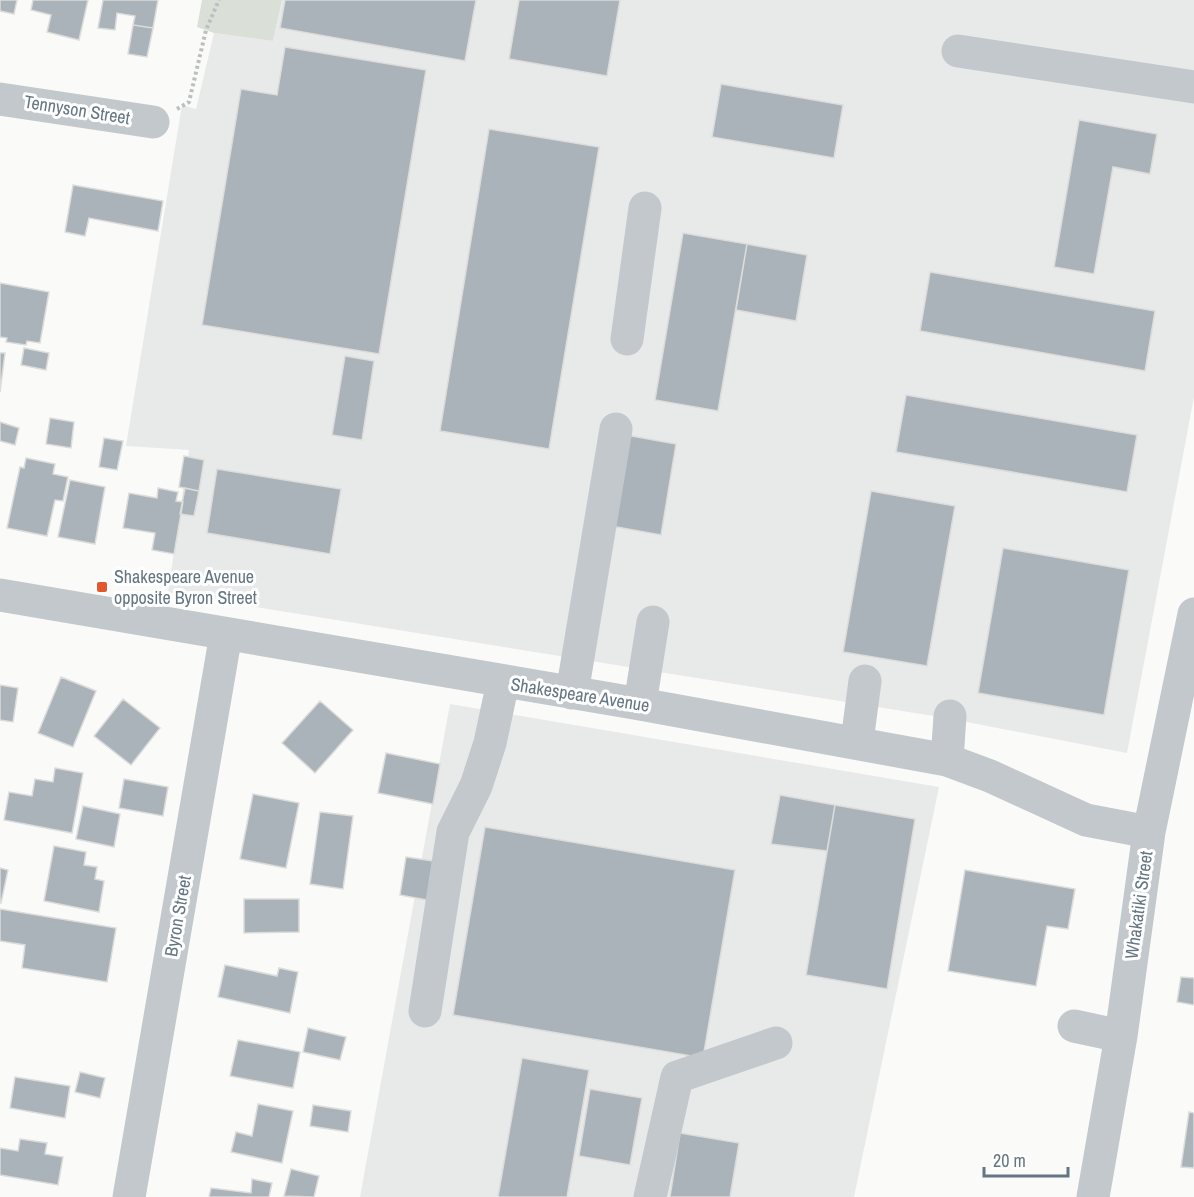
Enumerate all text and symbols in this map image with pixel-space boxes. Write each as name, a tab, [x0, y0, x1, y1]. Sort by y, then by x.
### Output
street label: Tennyson Street	[22, 89, 132, 130]
place label: Shakespeare Avenue opposite Byron Street	[114, 564, 257, 610]
marker: Shakespeare Avenue opposite Byron Street	[95, 580, 109, 594]
street label: Shakespeare Avenue	[509, 671, 651, 718]
street label: Whakatiki Street	[1119, 849, 1158, 961]
street label: Byron Street	[158, 873, 197, 958]
scale bar	[984, 1140, 1068, 1178]
text: 20 m	[993, 1148, 1026, 1173]

